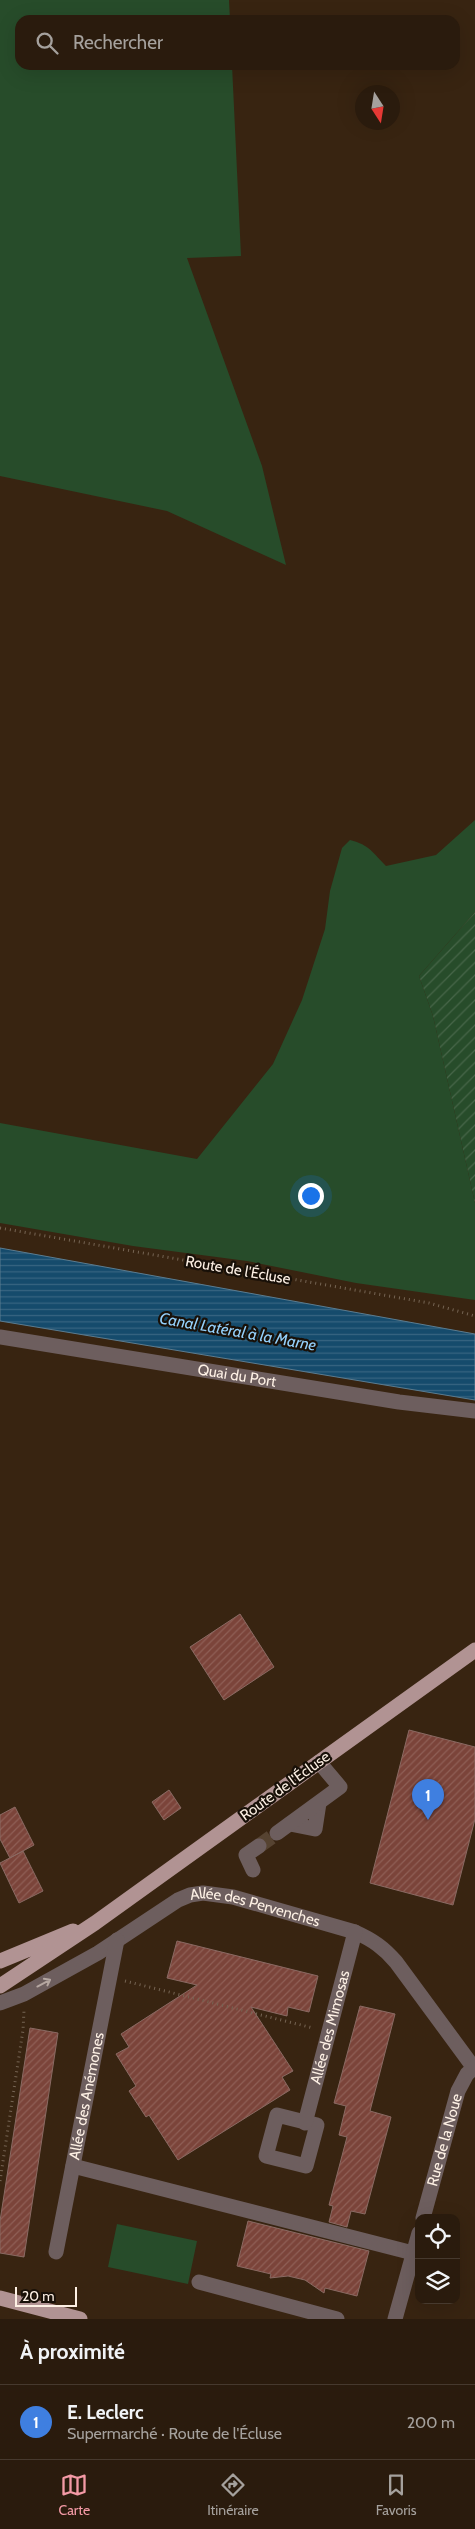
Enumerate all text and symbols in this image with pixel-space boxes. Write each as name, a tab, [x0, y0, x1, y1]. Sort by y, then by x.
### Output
search box	[15, 15, 460, 70]
icon: search	[33, 29, 61, 57]
text: Rechercher	[73, 31, 163, 54]
north arrow	[355, 85, 400, 130]
your location	[298, 1183, 324, 1209]
street label: Route de l'Écluse	[184, 1251, 292, 1288]
water label: Canal Latéral à la Marne	[158, 1308, 318, 1355]
street label: Quai du Port	[196, 1360, 277, 1391]
street label: Route de l'Écluse	[236, 1746, 334, 1825]
pin: 1	[412, 1779, 444, 1820]
street label: Allée des Pervenches	[189, 1884, 322, 1931]
street label: Allée des Mimosas	[307, 1968, 354, 2086]
one-way arrow	[37, 1978, 52, 1988]
street label: Allée des Anémones	[65, 2031, 108, 2161]
street label: Rue de la Noue	[423, 2091, 466, 2188]
map controls	[415, 2214, 460, 2304]
button: locate	[415, 2214, 460, 2259]
button: layers	[415, 2259, 460, 2304]
scale bar	[15, 2284, 78, 2307]
text: 20 m	[22, 2287, 55, 2305]
text: À proximité	[20, 2339, 125, 2364]
text: E. Leclerc	[67, 2401, 144, 2424]
text: 1	[33, 2413, 39, 2432]
text: 200 m	[407, 2413, 455, 2432]
text: Supermarché · Route de l'Écluse	[67, 2424, 282, 2443]
tab: Carte	[59, 2471, 90, 2519]
tab: Itinéraire	[207, 2471, 259, 2519]
tab: Favoris	[376, 2471, 416, 2519]

